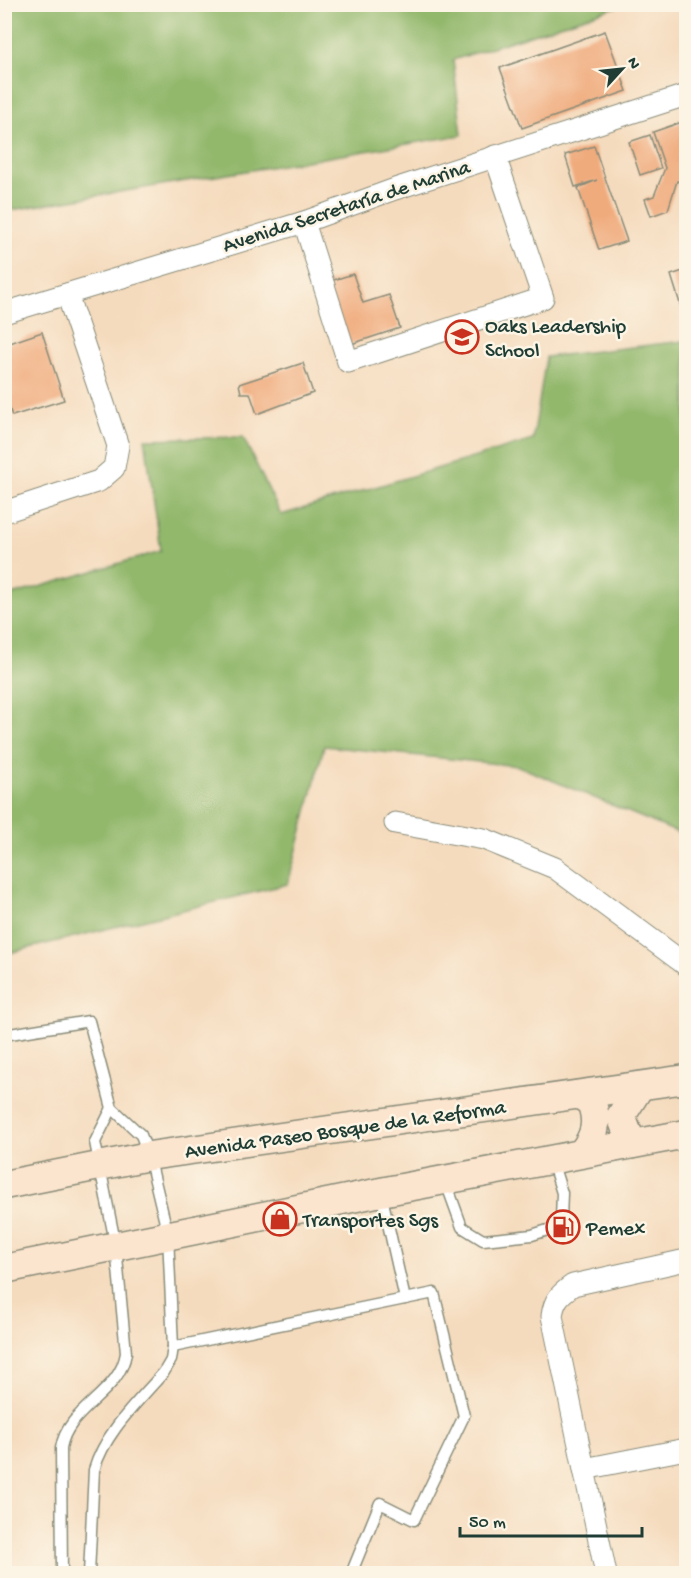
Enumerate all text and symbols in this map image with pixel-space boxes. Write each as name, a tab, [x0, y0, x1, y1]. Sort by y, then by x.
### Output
north arrow	[592, 39, 652, 99]
text: N	[621, 55, 643, 73]
street label: Avenida Secretaría de Marina	[220, 156, 475, 260]
place label: Oaks Leadership School	[485, 316, 627, 365]
school or university icon: Oaks Leadership School	[444, 319, 480, 355]
street label: Avenida Paseo Bosque de la Reforma	[183, 1096, 509, 1166]
shop icon: Transportes Sgs	[262, 1201, 298, 1237]
fuel station icon: Pemex	[545, 1209, 581, 1245]
place label: Transportes Sgs	[302, 1210, 439, 1235]
place label: Pemex	[585, 1218, 645, 1243]
scale bar	[460, 1500, 642, 1538]
text: 50 m	[469, 1513, 506, 1534]

